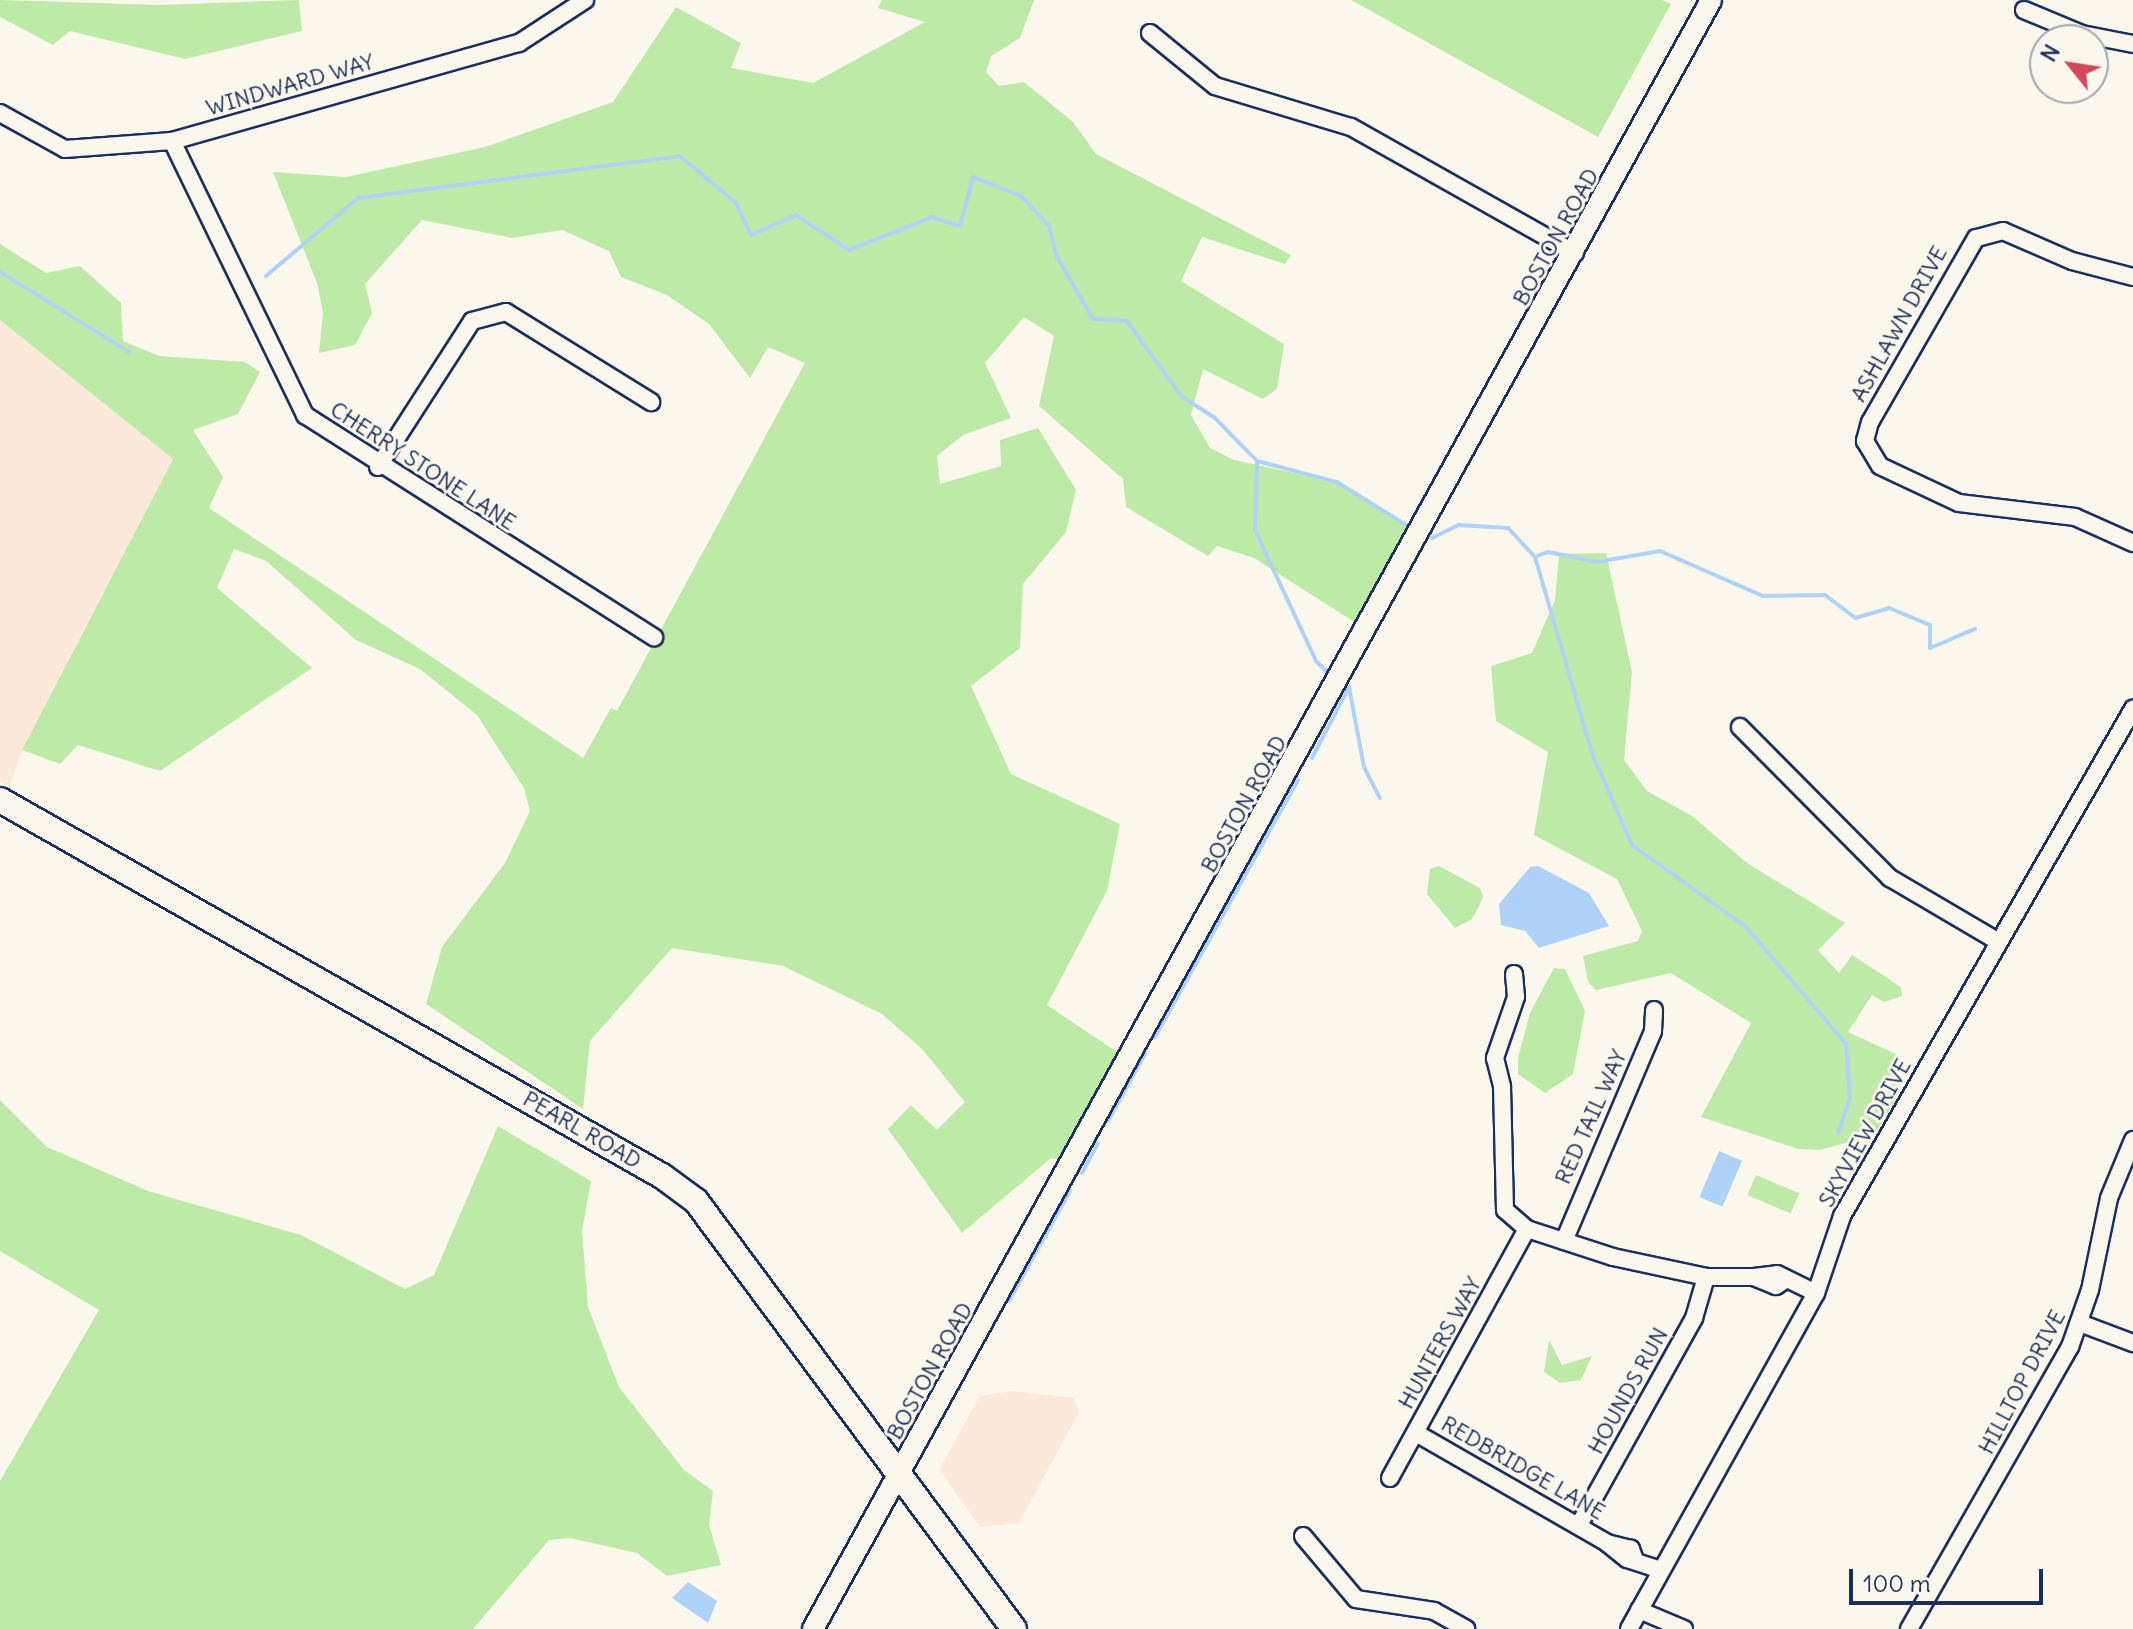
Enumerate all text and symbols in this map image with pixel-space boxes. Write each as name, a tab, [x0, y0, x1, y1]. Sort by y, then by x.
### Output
north arrow	[2029, 24, 2109, 104]
text: N	[2034, 39, 2066, 67]
street label: WINDWARD WAY	[203, 48, 377, 122]
street label: BOSTON ROAD	[1507, 164, 1605, 310]
street label: ASHLAWN DRIVE	[1845, 242, 1953, 406]
street label: CHERRY STONE LANE	[325, 396, 521, 536]
street label: BOSTON ROAD	[1195, 731, 1293, 877]
street label: RED TAIL WAY	[1550, 1046, 1632, 1188]
street label: SKYVIEW DRIVE	[1813, 1054, 1917, 1212]
street label: PEARL ROAD	[518, 1086, 646, 1174]
street label: HUNTERS WAY	[1393, 1272, 1487, 1414]
street label: BOSTON ROAD	[881, 1298, 979, 1444]
street label: HILLTOP DRIVE	[1973, 1305, 2071, 1459]
street label: HOUNDS RUN	[1582, 1323, 1674, 1459]
street label: REDBRIDGE LANE	[1437, 1410, 1609, 1526]
scale bar	[1853, 1553, 2047, 1603]
text: 100 m	[1863, 1568, 1931, 1598]

